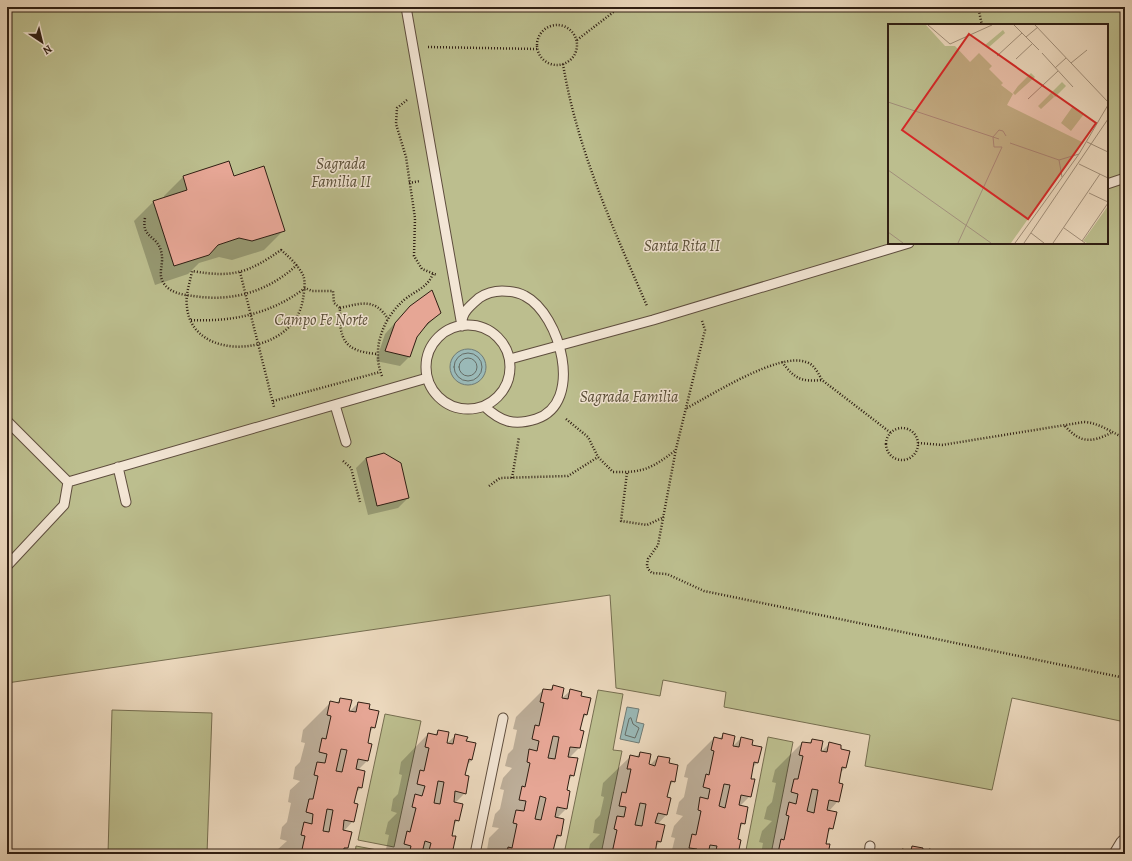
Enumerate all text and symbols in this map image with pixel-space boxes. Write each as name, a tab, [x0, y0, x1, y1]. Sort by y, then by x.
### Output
north arrow	[22, 22, 62, 62]
inset map	[888, 24, 1108, 244]
text: N	[40, 41, 55, 58]
park label: Sagrada Familia II	[311, 153, 371, 193]
park label: Santa Rita II	[644, 235, 721, 257]
park label: Campo Fe Norte	[274, 309, 368, 331]
park label: Sagrada Familia	[580, 386, 679, 408]

